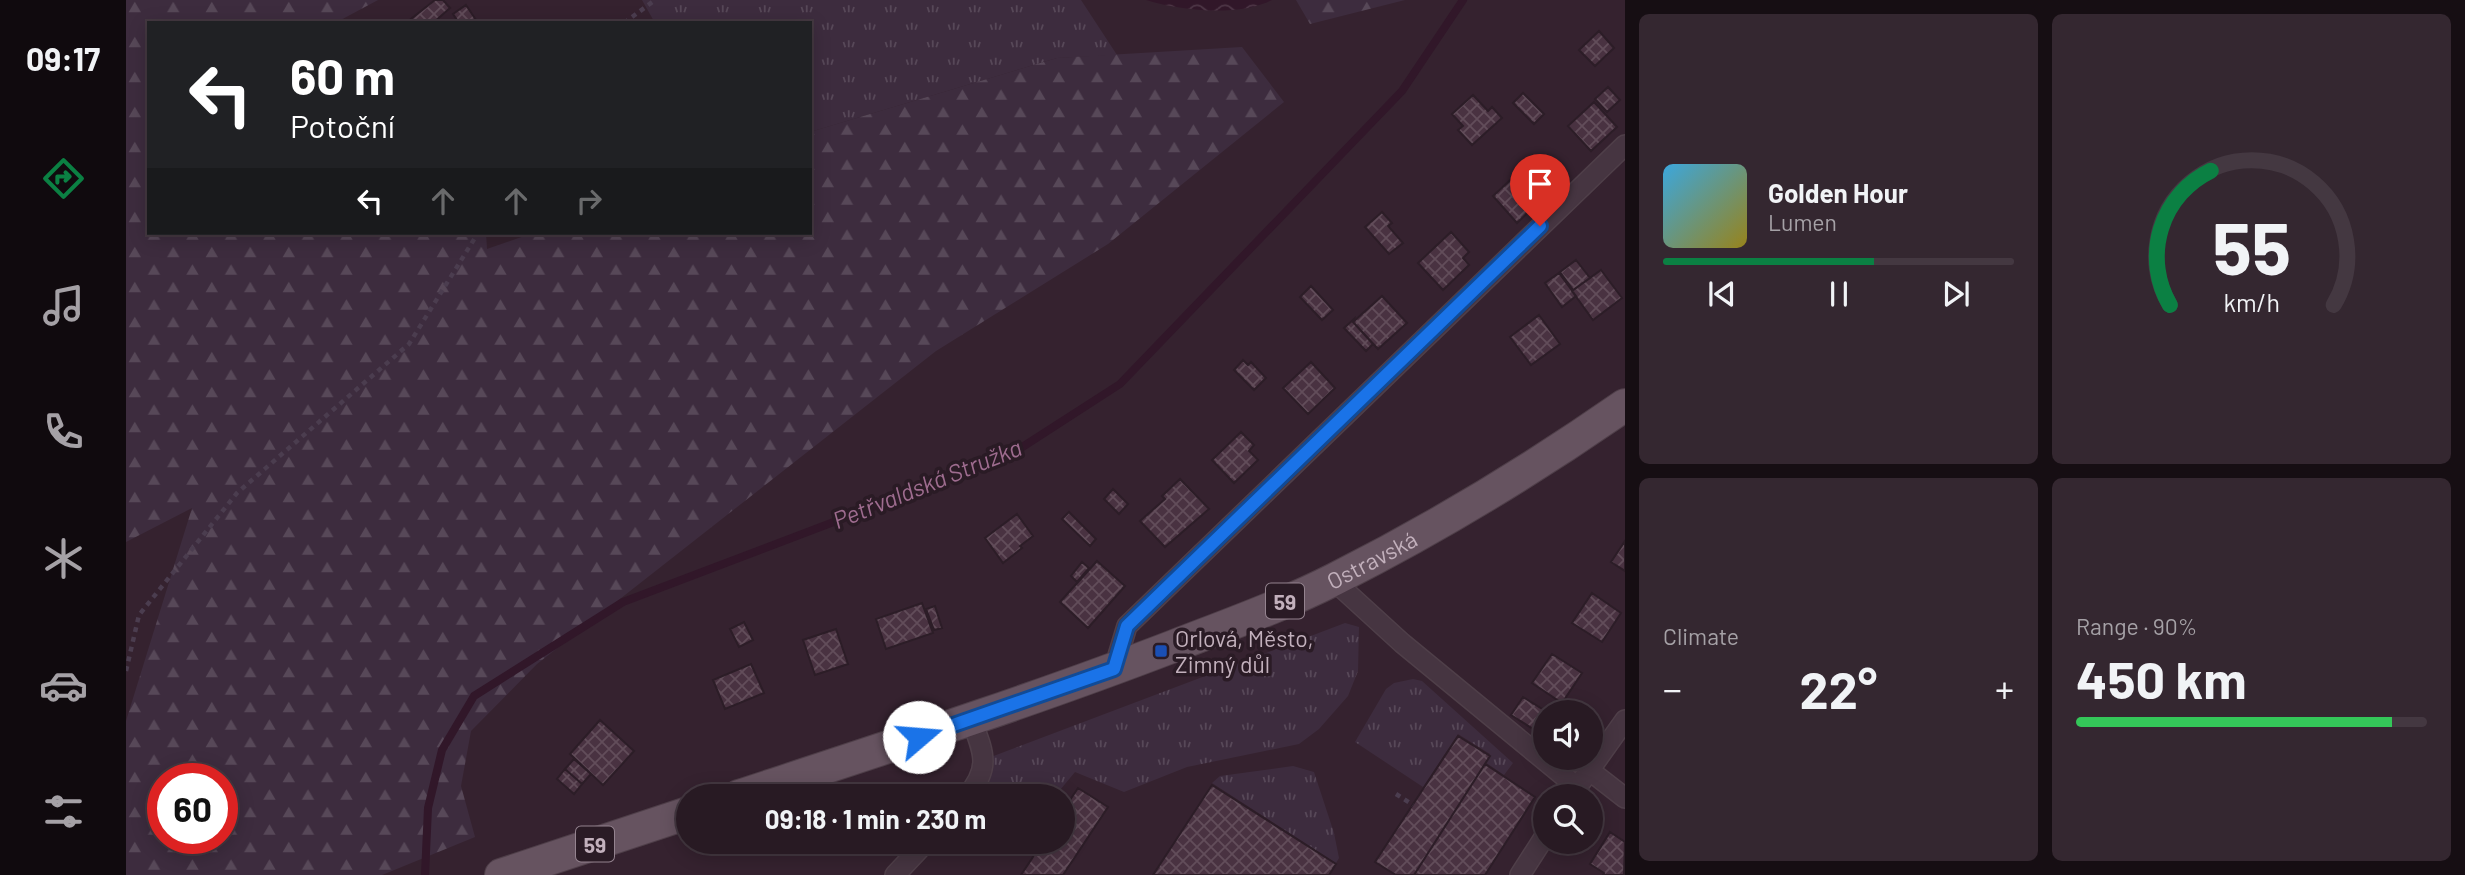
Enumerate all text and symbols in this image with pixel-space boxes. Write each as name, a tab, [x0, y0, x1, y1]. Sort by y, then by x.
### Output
text: 09:17	[26, 39, 100, 77]
text: 60 m	[290, 46, 395, 105]
icon: left	[175, 49, 266, 140]
text: Potoční	[290, 106, 395, 144]
icon: directions	[39, 154, 88, 203]
pin	[1510, 154, 1570, 226]
icon: arrive	[1521, 165, 1559, 203]
text: Golden Hour	[1768, 177, 1908, 208]
icon: left	[351, 182, 389, 220]
icon: ahead	[424, 182, 462, 220]
icon: ahead	[497, 182, 535, 220]
icon: right	[570, 182, 608, 220]
text: 55	[2212, 202, 2291, 290]
text: Lumen	[1768, 208, 1837, 236]
icon: previous	[1703, 275, 1741, 313]
icon: pause	[1820, 275, 1858, 313]
icon: next	[1937, 275, 1975, 313]
icon: music	[39, 281, 88, 330]
text: km/h	[2223, 287, 2280, 317]
icon: phone	[39, 407, 88, 456]
water label: Petřvaldská Stružka	[828, 432, 1026, 534]
street label: Ostravská	[1322, 524, 1422, 595]
icon: climate	[39, 534, 88, 583]
road number: 59	[1266, 584, 1304, 618]
text: Range · 90%	[2076, 612, 2197, 640]
text: Climate	[1663, 622, 1739, 650]
place label: Orlová, Město, Zimný důl	[1175, 624, 1314, 678]
marker: Orlová, Město, Zimný důl	[1153, 643, 1169, 659]
text: 450 km	[2076, 647, 2247, 709]
text: 22°	[1800, 657, 1877, 719]
icon: car	[39, 661, 88, 710]
text: −	[1663, 665, 1682, 711]
text: +	[1995, 665, 2014, 711]
position arrow	[882, 700, 956, 774]
map controls	[1533, 700, 1603, 854]
button: sound	[1533, 700, 1603, 770]
speed limit sign: 60	[147, 763, 238, 854]
button: search	[1533, 784, 1603, 854]
icon: filters	[39, 787, 88, 836]
text: 09:18 · 1 min · 230 m	[765, 803, 986, 834]
road number: 59	[576, 826, 614, 862]

